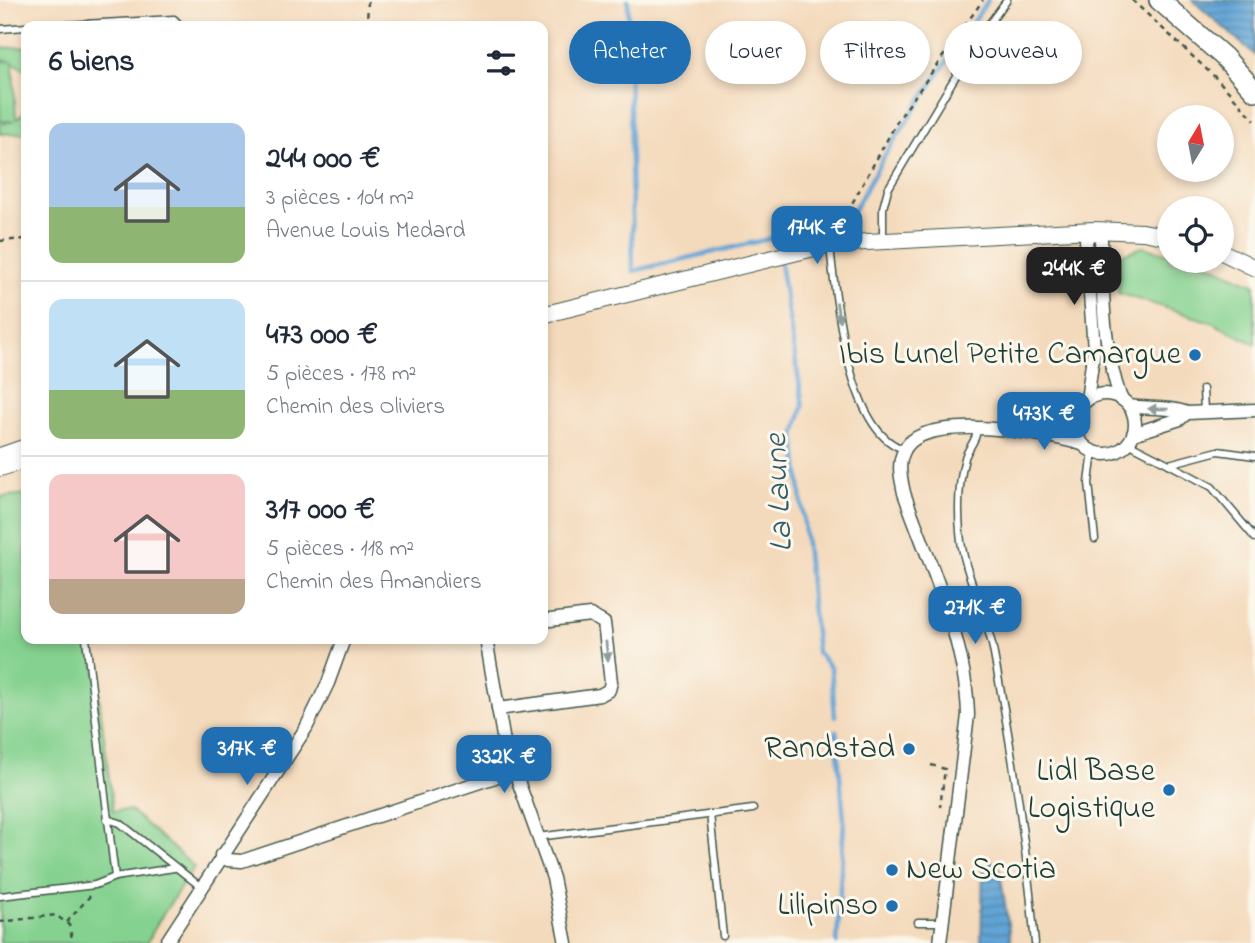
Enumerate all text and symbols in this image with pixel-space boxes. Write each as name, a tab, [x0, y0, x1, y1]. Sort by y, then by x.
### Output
chip: Acheter	[569, 21, 691, 84]
chip: Louer	[705, 21, 806, 84]
chip: Filtres	[820, 21, 930, 84]
chip: Nouveau	[944, 21, 1082, 84]
text: 6 biens	[49, 41, 134, 85]
icon: filters	[482, 44, 520, 82]
north arrow	[1157, 105, 1234, 182]
map controls	[1157, 105, 1234, 273]
text: 244 000 €	[266, 138, 380, 182]
icon: home	[105, 151, 189, 235]
text: 3 pièces · 104 m²	[266, 182, 414, 215]
button: locate	[1157, 196, 1234, 273]
pin: 174K €	[760, 206, 874, 266]
text: 174K €	[787, 212, 847, 245]
text: Avenue Louis Medard	[266, 215, 465, 248]
pin: 244K €	[1017, 247, 1131, 307]
text: 244K €	[1042, 253, 1106, 286]
one-way arrow	[832, 301, 843, 323]
text: 473 000 €	[266, 314, 378, 358]
icon: home	[105, 327, 189, 411]
place label: Ibis Lunel Petite Camargue	[839, 332, 1182, 379]
marker: Ibis Lunel Petite Camargue	[1187, 347, 1203, 363]
text: 5 pièces · 178 m²	[266, 358, 416, 391]
text: Chemin des Oliviers	[266, 391, 445, 424]
pin: 473K €	[987, 392, 1101, 452]
text: 473K €	[1013, 398, 1075, 431]
one-way arrow	[1147, 403, 1169, 415]
water label: La Laune	[753, 432, 807, 553]
text: 317 000 €	[266, 489, 375, 533]
icon: home	[105, 502, 189, 586]
text: 5 pièces · 118 m²	[266, 533, 414, 566]
text: Chemin des Amandiers	[266, 566, 482, 599]
pin: 271K €	[918, 586, 1032, 646]
text: 271K €	[944, 592, 1006, 625]
one-way arrow	[602, 640, 613, 662]
place label: Randstad	[764, 726, 895, 773]
pin: 317K €	[190, 728, 304, 787]
text: 317K €	[217, 733, 277, 766]
pin: 332K €	[447, 736, 561, 795]
text: 332K €	[472, 741, 536, 774]
marker: Randstad	[901, 741, 917, 757]
place label: Lidl Base Logistique	[1028, 749, 1156, 833]
marker: Lidl Base Logistique	[1161, 782, 1177, 798]
place label: New Scotia	[906, 847, 1056, 894]
marker: New Scotia	[884, 862, 900, 878]
place label: Lilipinso	[777, 883, 878, 930]
marker: Lilipinso	[884, 898, 900, 914]

